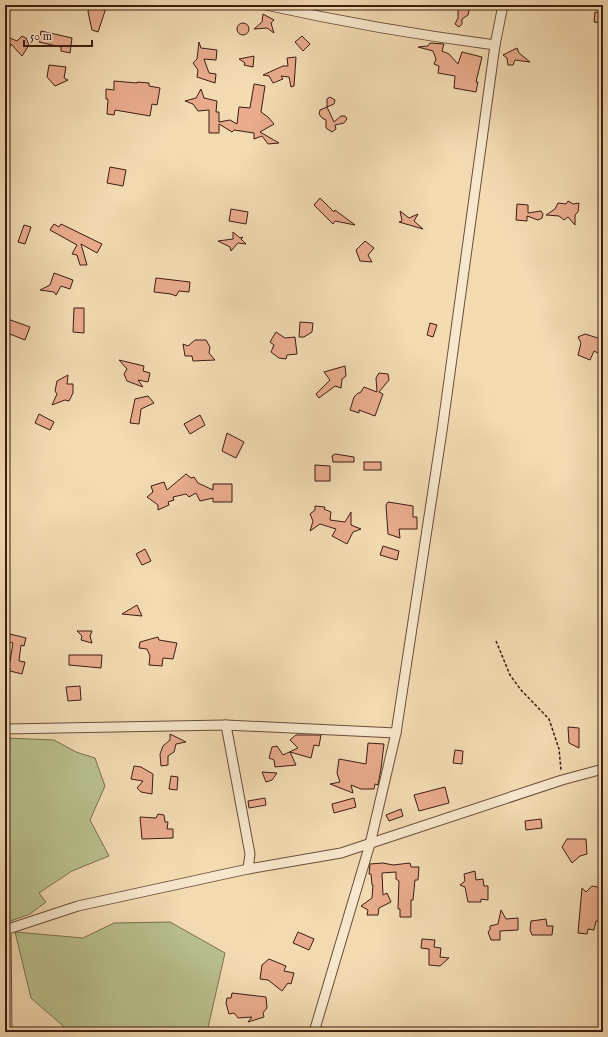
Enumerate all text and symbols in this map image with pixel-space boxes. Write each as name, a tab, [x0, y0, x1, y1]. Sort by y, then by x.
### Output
scale bar	[24, 22, 92, 48]
text: 50 m	[30, 29, 52, 44]

